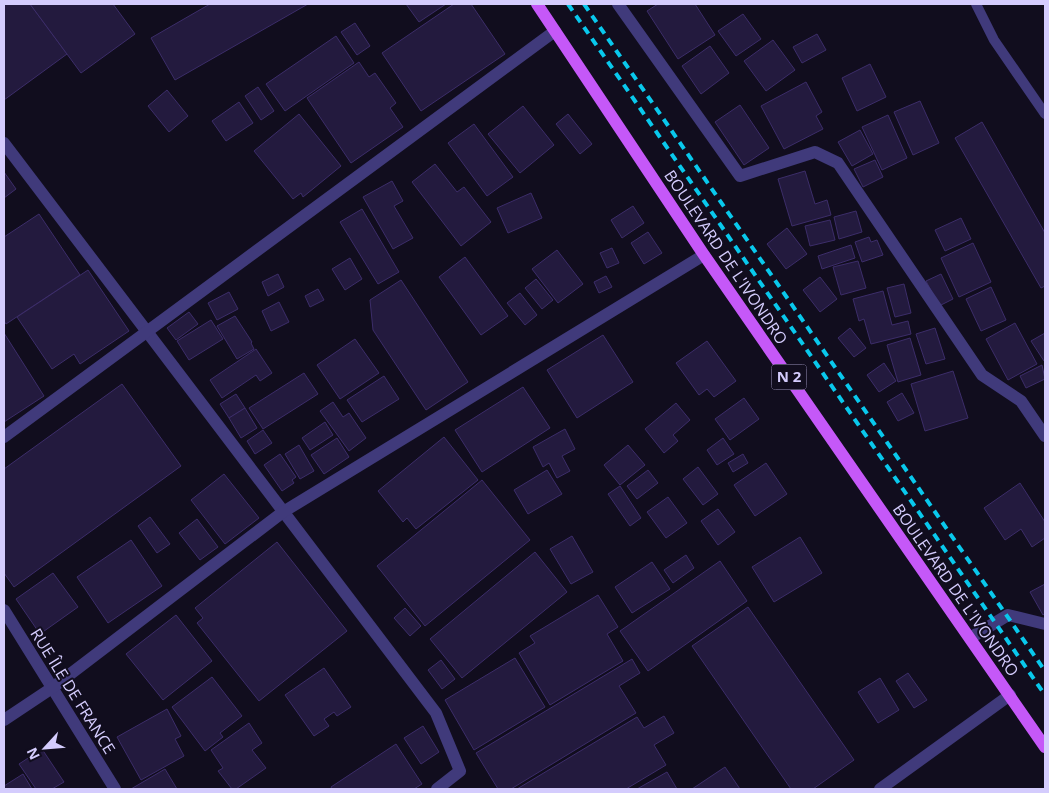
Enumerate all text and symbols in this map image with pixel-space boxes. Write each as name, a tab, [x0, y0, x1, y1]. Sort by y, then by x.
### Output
street label: BOULEVARD DE L'IVONDRO	[659, 165, 793, 349]
road number: N 2	[772, 364, 806, 390]
street label: BOULEVARD DE L'IVONDRO	[888, 499, 1024, 681]
street label: RUE ÎLE DE FRANCE	[27, 625, 119, 757]
north arrow	[20, 723, 70, 773]

